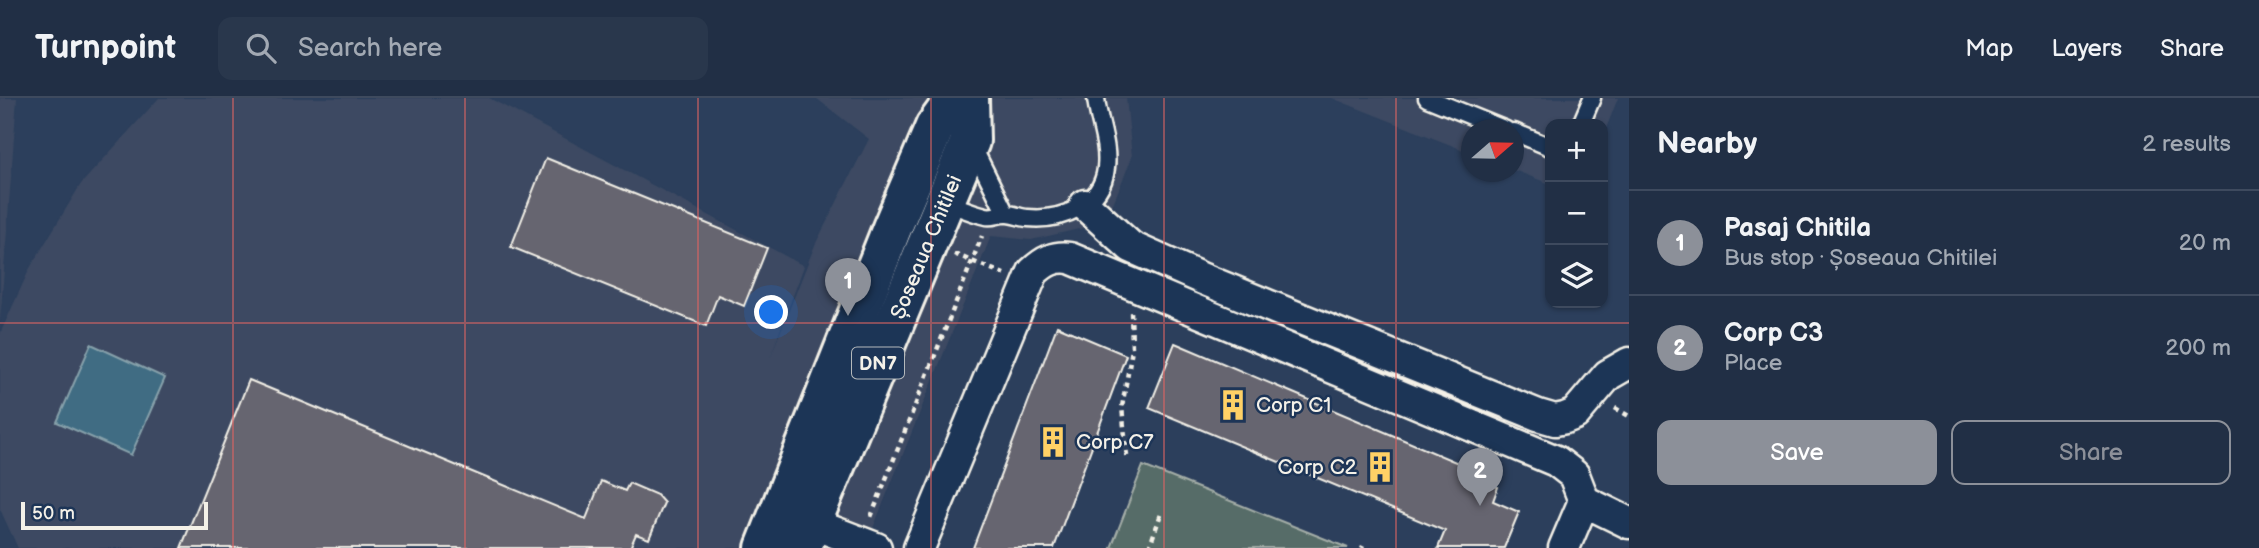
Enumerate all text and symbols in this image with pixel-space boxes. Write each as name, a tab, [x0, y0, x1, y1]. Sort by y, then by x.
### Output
search box	[218, 17, 708, 80]
text: Turnpoint	[35, 28, 176, 68]
icon: search	[242, 29, 280, 67]
text: Search here	[298, 33, 442, 64]
text: Map	[1965, 34, 2013, 63]
text: Layers	[2051, 34, 2122, 63]
text: Share	[2160, 34, 2224, 63]
north arrow	[1461, 119, 1524, 182]
map controls	[1545, 119, 1608, 308]
button: +	[1545, 119, 1608, 182]
text: Nearby	[1657, 126, 1757, 162]
text: 2 results	[2142, 130, 2231, 158]
street label: Șoseaua Chitilei	[886, 171, 967, 323]
button: −	[1545, 182, 1608, 245]
text: Pasaj Chitila	[1724, 213, 1871, 244]
text: 1	[1675, 229, 1685, 257]
text: 20 m	[2179, 229, 2231, 257]
text: Bus stop · Șoseaua Chitilei	[1724, 244, 1997, 272]
button: layers	[1545, 245, 1608, 308]
pin: 1	[825, 258, 871, 316]
your location	[754, 295, 788, 329]
text: Corp C3	[1724, 318, 1823, 349]
text: 2	[1673, 334, 1687, 362]
text: 200 m	[2165, 334, 2231, 362]
road number: DN7	[852, 347, 904, 378]
text: Place	[1724, 349, 1782, 377]
building icon: Corp C1	[1216, 388, 1250, 422]
place label: Corp C1	[1256, 393, 1331, 418]
button: Save	[1657, 420, 1937, 485]
button: Share	[1951, 420, 2231, 485]
building icon: Corp C7	[1036, 425, 1070, 459]
place label: Corp C7	[1076, 430, 1154, 455]
pin: 2	[1457, 448, 1503, 506]
building icon: Corp C2	[1363, 450, 1397, 484]
place label: Corp C2	[1277, 455, 1358, 480]
scale bar	[21, 499, 208, 531]
text: 50 m	[32, 502, 75, 525]

